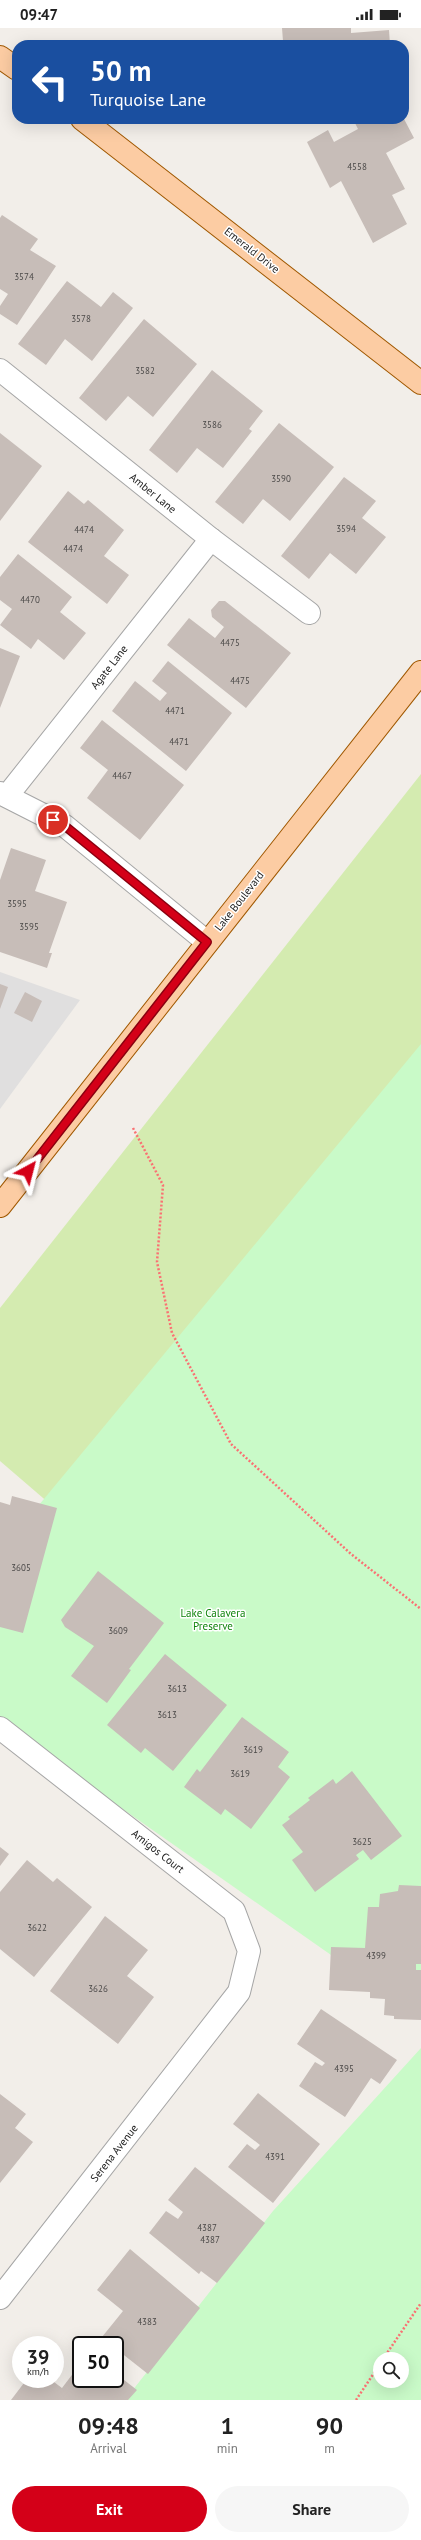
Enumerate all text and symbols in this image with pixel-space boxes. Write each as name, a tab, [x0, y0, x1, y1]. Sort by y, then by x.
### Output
text: 09:47	[20, 5, 58, 24]
text: 50 m	[90, 52, 151, 89]
icon: left	[24, 56, 76, 108]
text: Turquoise Lane	[90, 88, 206, 111]
house number: 4558	[347, 161, 367, 172]
street label: Emerald Drive	[222, 224, 283, 276]
house number: 3574	[14, 271, 34, 282]
house number: 3578	[71, 313, 91, 324]
house number: 3582	[135, 365, 155, 376]
house number: 3586	[202, 419, 222, 430]
street label: Amber Lane	[127, 470, 180, 516]
house number: 3590	[271, 473, 291, 484]
house number: 3594	[336, 523, 356, 534]
house number: 4474	[74, 524, 94, 535]
house number: 4474	[63, 543, 83, 554]
house number: 4470	[20, 594, 40, 605]
house number: 4475	[220, 637, 240, 648]
street label: Agate Lane	[87, 642, 131, 692]
house number: 4475	[230, 675, 250, 686]
house number: 4471	[165, 705, 185, 716]
house number: 4471	[169, 736, 189, 747]
house number: 4467	[112, 770, 132, 781]
pin	[36, 803, 70, 837]
icon: arrive	[42, 809, 64, 831]
street label: Lake Boulevard	[211, 868, 267, 934]
house number: 3595	[7, 898, 27, 909]
house number: 3595	[19, 921, 39, 932]
position arrow	[7, 1150, 49, 1192]
house number: 3605	[11, 1562, 31, 1573]
park label: Lake Calavera Preserve	[181, 1606, 245, 1633]
house number: 3609	[108, 1625, 128, 1636]
house number: 3613	[167, 1683, 187, 1694]
house number: 3613	[157, 1709, 177, 1720]
house number: 3619	[243, 1744, 263, 1755]
house number: 3619	[230, 1768, 250, 1779]
street label: Amigos Court	[129, 1826, 187, 1876]
house number: 3625	[352, 1836, 372, 1847]
house number: 3622	[27, 1922, 47, 1933]
house number: 4399	[366, 1950, 386, 1961]
house number: 3626	[88, 1983, 108, 1994]
house number: 4395	[334, 2063, 354, 2074]
street label: Serena Avenue	[87, 2121, 141, 2185]
house number: 4391	[265, 2151, 285, 2162]
house number: 4387	[197, 2222, 217, 2233]
house number: 4387	[200, 2234, 220, 2245]
house number: 4383	[137, 2316, 157, 2327]
speed limit sign: 50	[72, 2336, 124, 2388]
text: 39	[27, 2344, 49, 2370]
map controls	[373, 2352, 409, 2388]
button: search	[373, 2352, 409, 2388]
text: km/h	[27, 2365, 49, 2378]
text: 09:48	[78, 2410, 139, 2441]
text: 1	[221, 2410, 234, 2441]
text: 90	[316, 2410, 343, 2441]
text: Arrival	[90, 2440, 127, 2457]
text: min	[217, 2440, 238, 2457]
text: m	[324, 2440, 335, 2457]
button: Exit	[12, 2486, 207, 2532]
button: Share	[215, 2486, 409, 2532]

